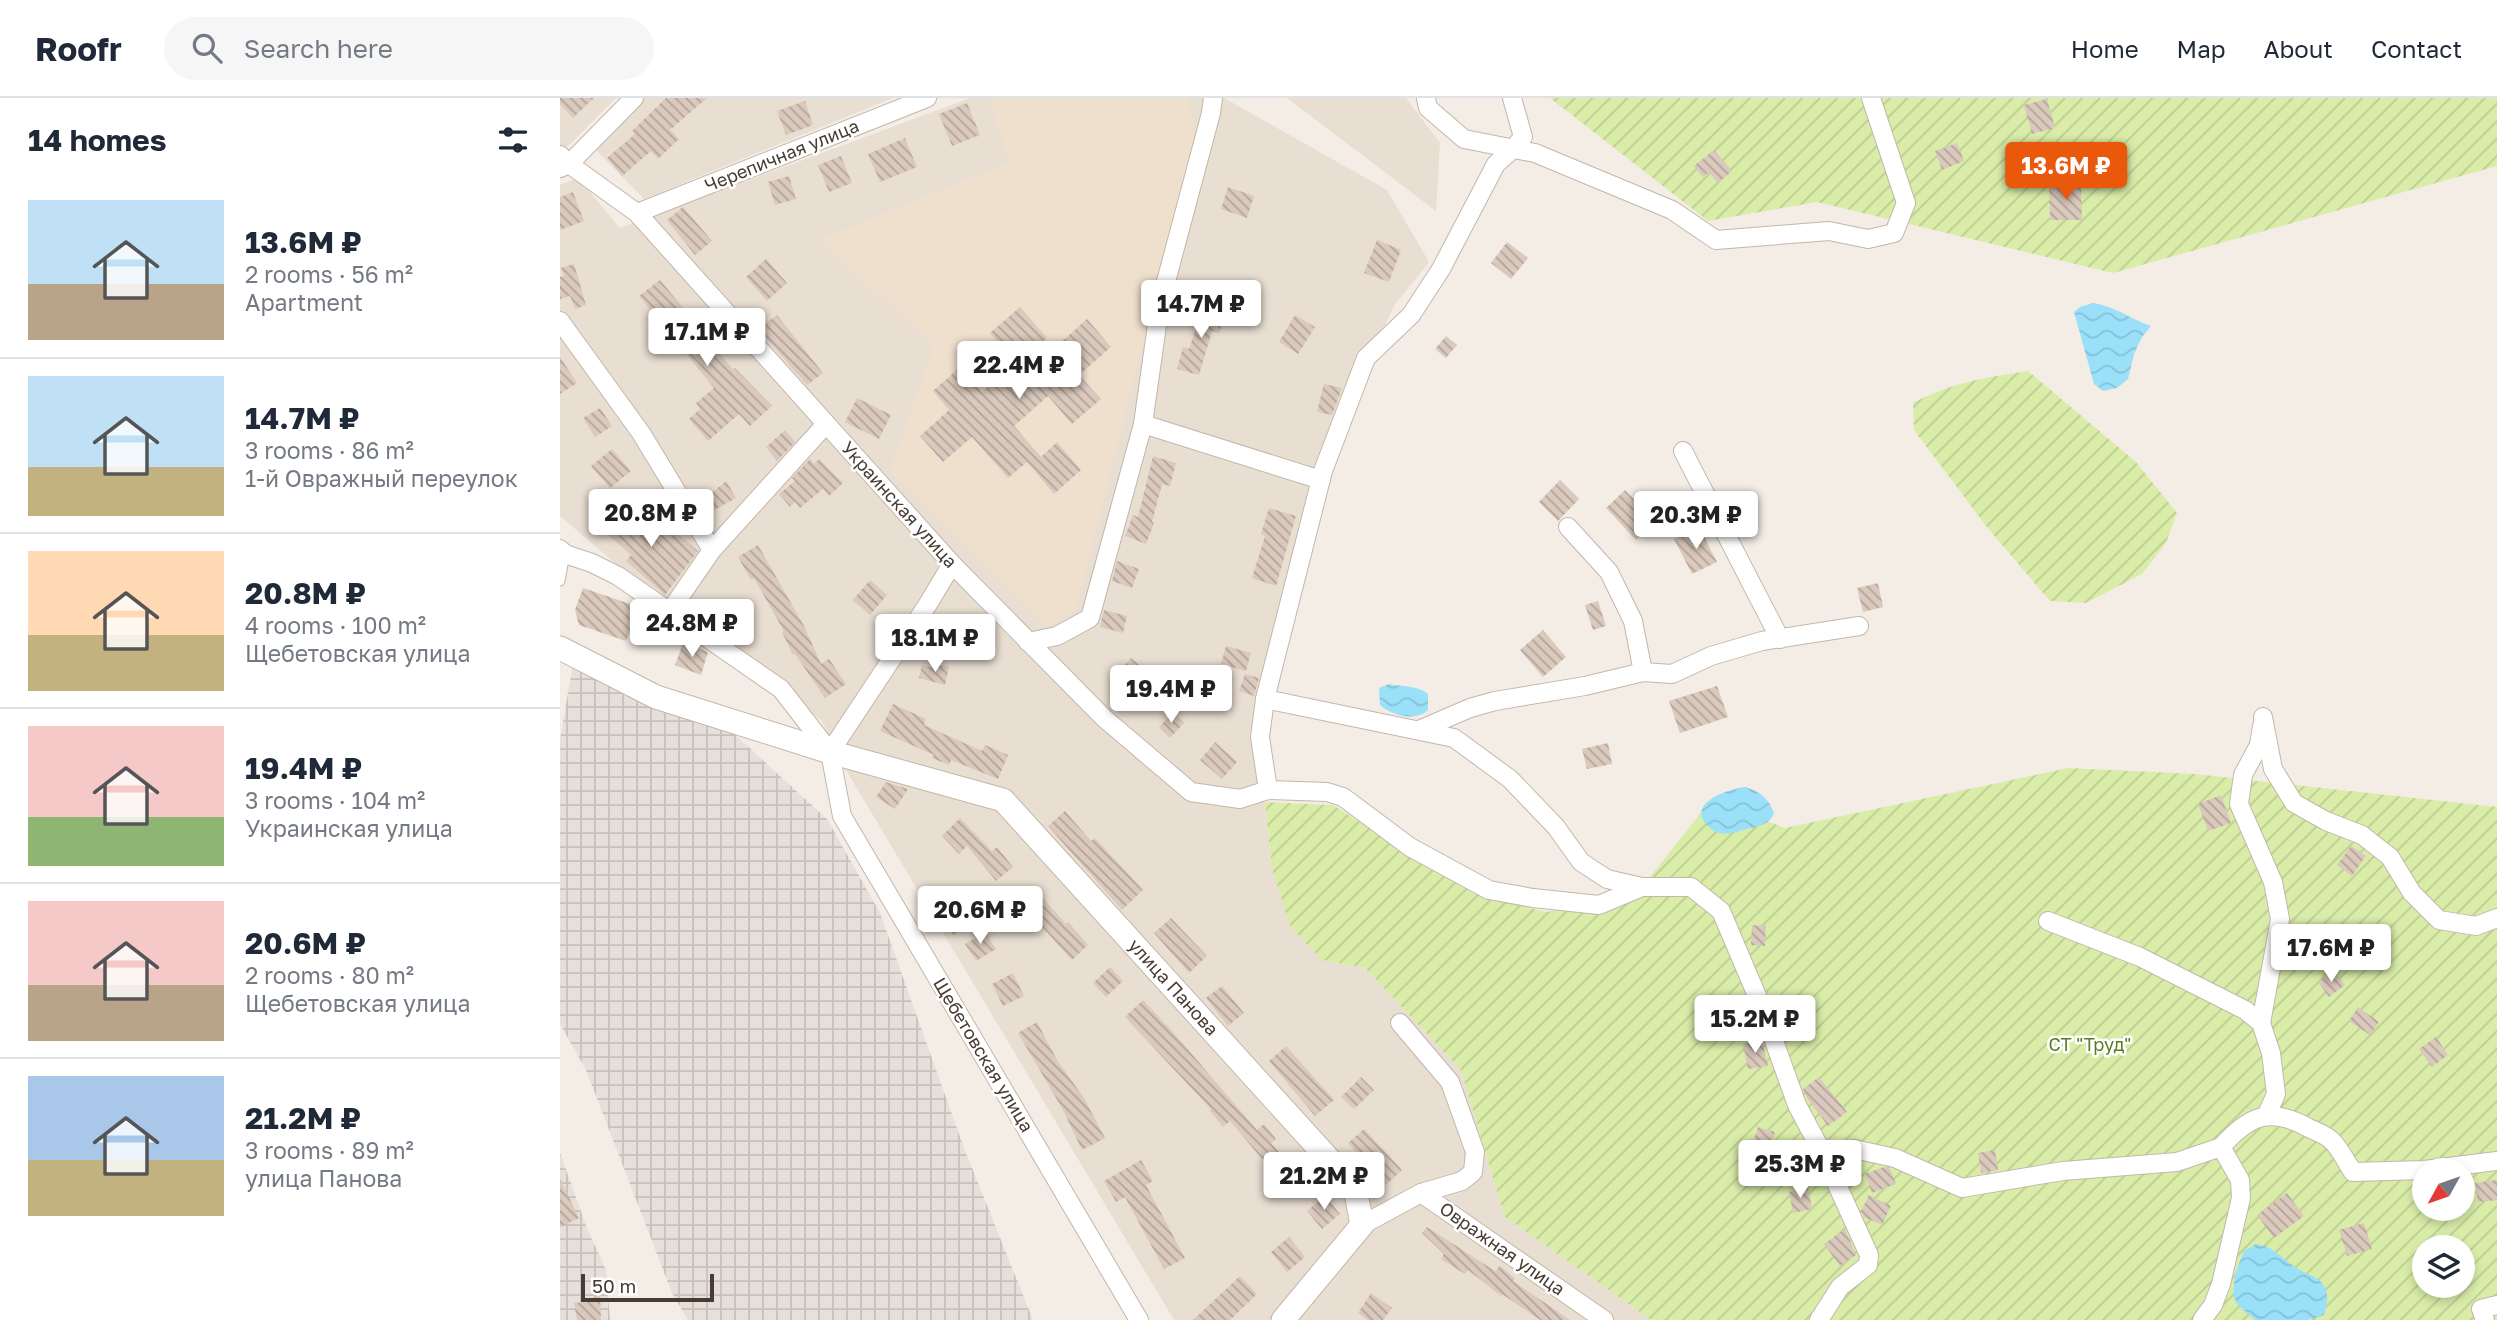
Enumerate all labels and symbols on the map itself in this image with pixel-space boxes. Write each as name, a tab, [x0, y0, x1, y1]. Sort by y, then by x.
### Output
street label: Черепичная улица	[701, 114, 862, 196]
pin: 13.6M ₽	[2001, 142, 2131, 202]
pin: 14.7M ₽	[1136, 280, 1266, 340]
pin: 17.1M ₽	[642, 308, 772, 368]
pin: 22.4M ₽	[954, 342, 1084, 401]
street label: Украинская улица	[837, 437, 962, 572]
pin: 20.8M ₽	[586, 490, 716, 549]
pin: 20.3M ₽	[1631, 491, 1761, 551]
pin: 24.8M ₽	[627, 600, 757, 659]
pin: 18.1M ₽	[870, 614, 1000, 674]
pin: 19.4M ₽	[1106, 666, 1236, 725]
pin: 20.6M ₽	[915, 886, 1045, 946]
pin: 17.6M ₽	[2266, 924, 2396, 984]
street label: улица Панова	[1124, 934, 1223, 1040]
street label: Щебетовская улица	[929, 973, 1039, 1136]
pin: 15.2M ₽	[1690, 996, 1820, 1055]
park label: СТ "Труд"	[2049, 1033, 2131, 1055]
pin: 25.3M ₽	[1735, 1140, 1865, 1200]
pin: 21.2M ₽	[1259, 1152, 1389, 1212]
north arrow	[2412, 1158, 2474, 1222]
street label: Овражная улица	[1436, 1197, 1569, 1300]
scale bar	[581, 1271, 714, 1303]

